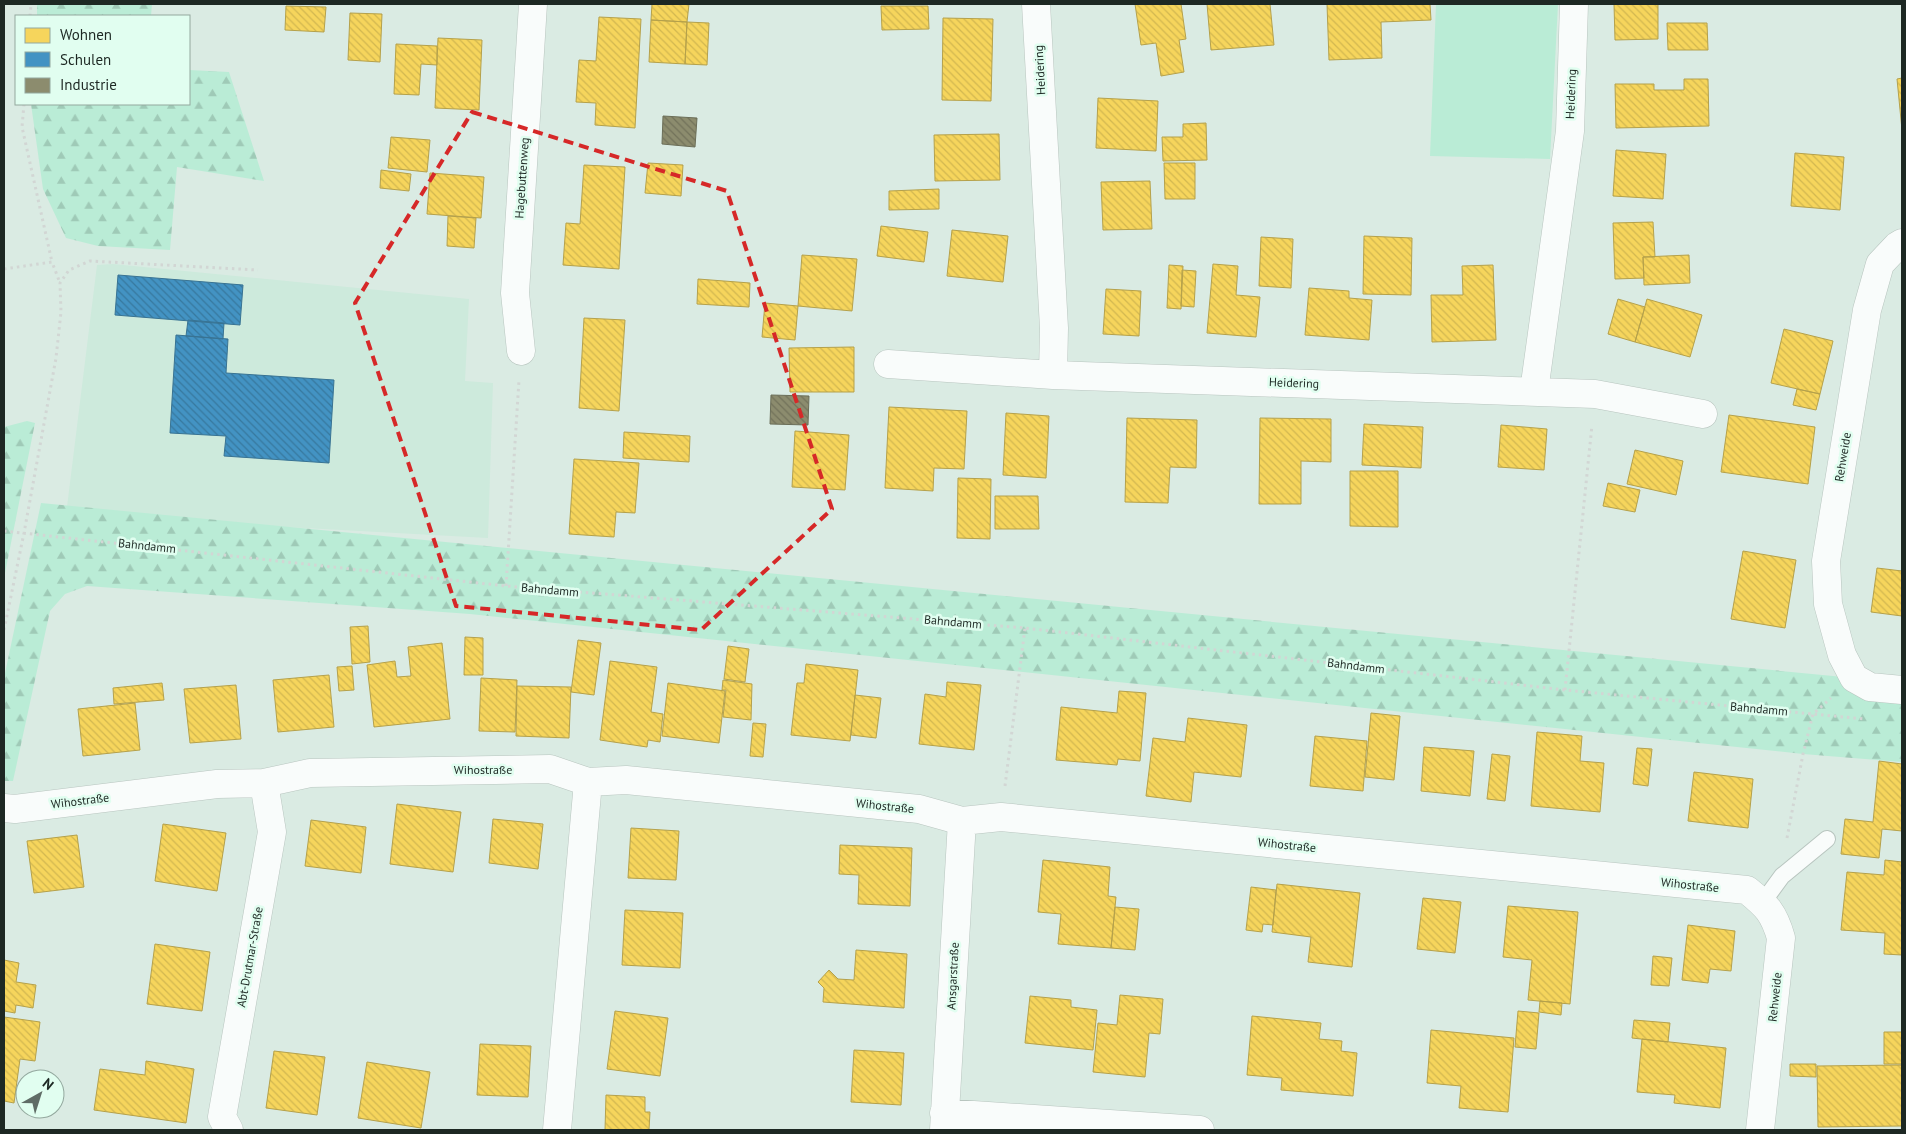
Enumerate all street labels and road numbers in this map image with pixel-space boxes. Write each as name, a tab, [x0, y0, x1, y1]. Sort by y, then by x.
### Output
street label: Heidering	[1031, 45, 1048, 96]
street label: Heidering	[1562, 69, 1579, 119]
street label: Hagebuttenweg	[511, 137, 532, 219]
street label: Heidering	[1269, 374, 1319, 391]
street label: Rehweide	[1831, 431, 1854, 483]
street label: Bahndamm	[117, 535, 177, 556]
street label: Bahndamm	[521, 580, 580, 600]
street label: Bahndamm	[924, 612, 983, 632]
street label: Bahndamm	[1326, 655, 1386, 676]
street label: Bahndamm	[1730, 699, 1789, 719]
street label: Wihostraße	[454, 762, 512, 777]
street label: Wihostraße	[50, 789, 110, 812]
street label: Wihostraße	[855, 795, 915, 816]
street label: Wihostraße	[1257, 834, 1317, 855]
street label: Wihostraße	[1660, 874, 1720, 895]
street label: Abt-Drutmar-Straße	[233, 906, 266, 1008]
street label: Ansgarstraße	[943, 942, 962, 1010]
street label: Rehweide	[1764, 971, 1785, 1022]

